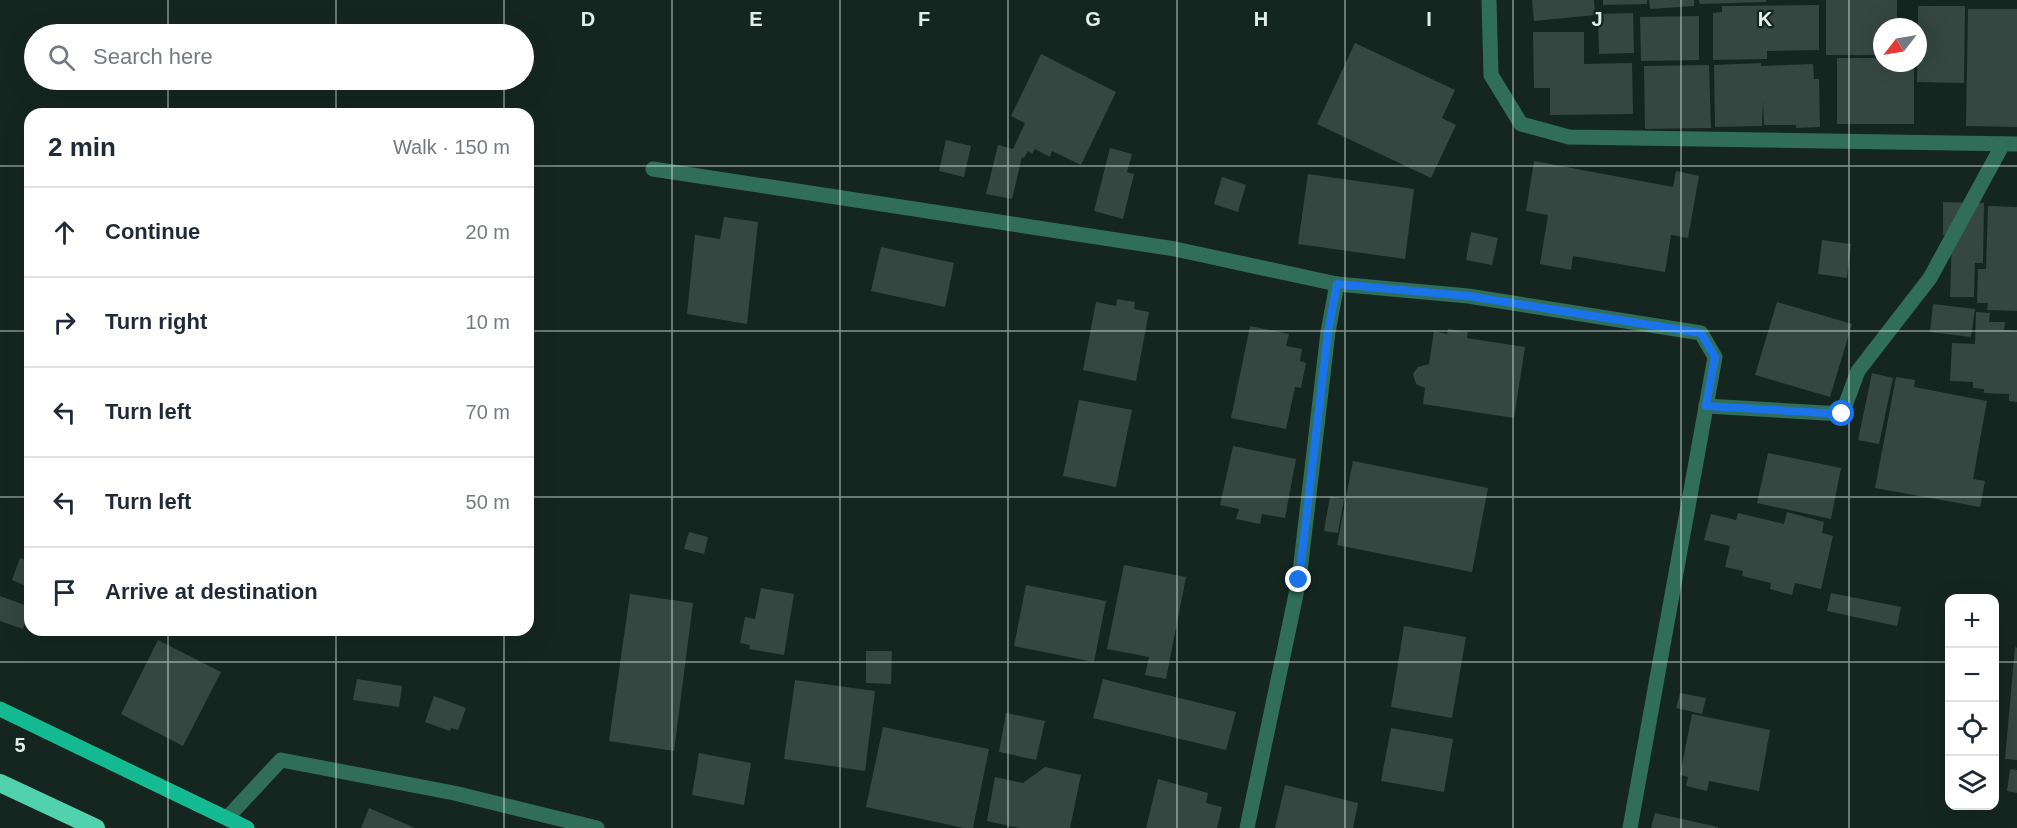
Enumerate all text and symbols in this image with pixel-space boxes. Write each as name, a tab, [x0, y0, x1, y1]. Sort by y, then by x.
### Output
text: D	[581, 8, 595, 30]
text: E	[749, 8, 763, 30]
text: F	[918, 8, 930, 30]
text: G	[1085, 8, 1101, 30]
text: H	[1254, 8, 1268, 30]
text: I	[1426, 8, 1432, 30]
text: J	[1591, 8, 1603, 30]
text: K	[1758, 8, 1773, 30]
north arrow	[1873, 18, 1927, 72]
search box	[24, 24, 534, 90]
icon: search	[45, 41, 78, 74]
text: Search here	[93, 44, 213, 69]
text: 2 min	[48, 132, 116, 162]
text: Walk · 150 m	[393, 136, 510, 158]
icon: ahead	[48, 216, 81, 249]
text: Continue	[105, 219, 200, 244]
text: 20 m	[466, 221, 510, 243]
icon: right	[48, 306, 81, 339]
text: Turn right	[105, 309, 207, 334]
text: 10 m	[466, 311, 510, 333]
icon: left	[48, 396, 81, 429]
text: Turn left	[105, 399, 191, 424]
route start	[1828, 400, 1854, 426]
text: 70 m	[466, 401, 510, 423]
icon: left	[48, 486, 81, 519]
text: Turn left	[105, 489, 191, 514]
text: 50 m	[466, 491, 510, 513]
route end	[1285, 566, 1311, 592]
icon: arrive	[48, 576, 81, 609]
text: Arrive at destination	[105, 579, 318, 604]
map controls	[1945, 594, 1999, 810]
button: +	[1945, 594, 1999, 648]
button: −	[1945, 648, 1999, 702]
button: locate	[1945, 702, 1999, 756]
text: 5	[14, 734, 26, 756]
button: layers	[1945, 756, 1999, 810]

